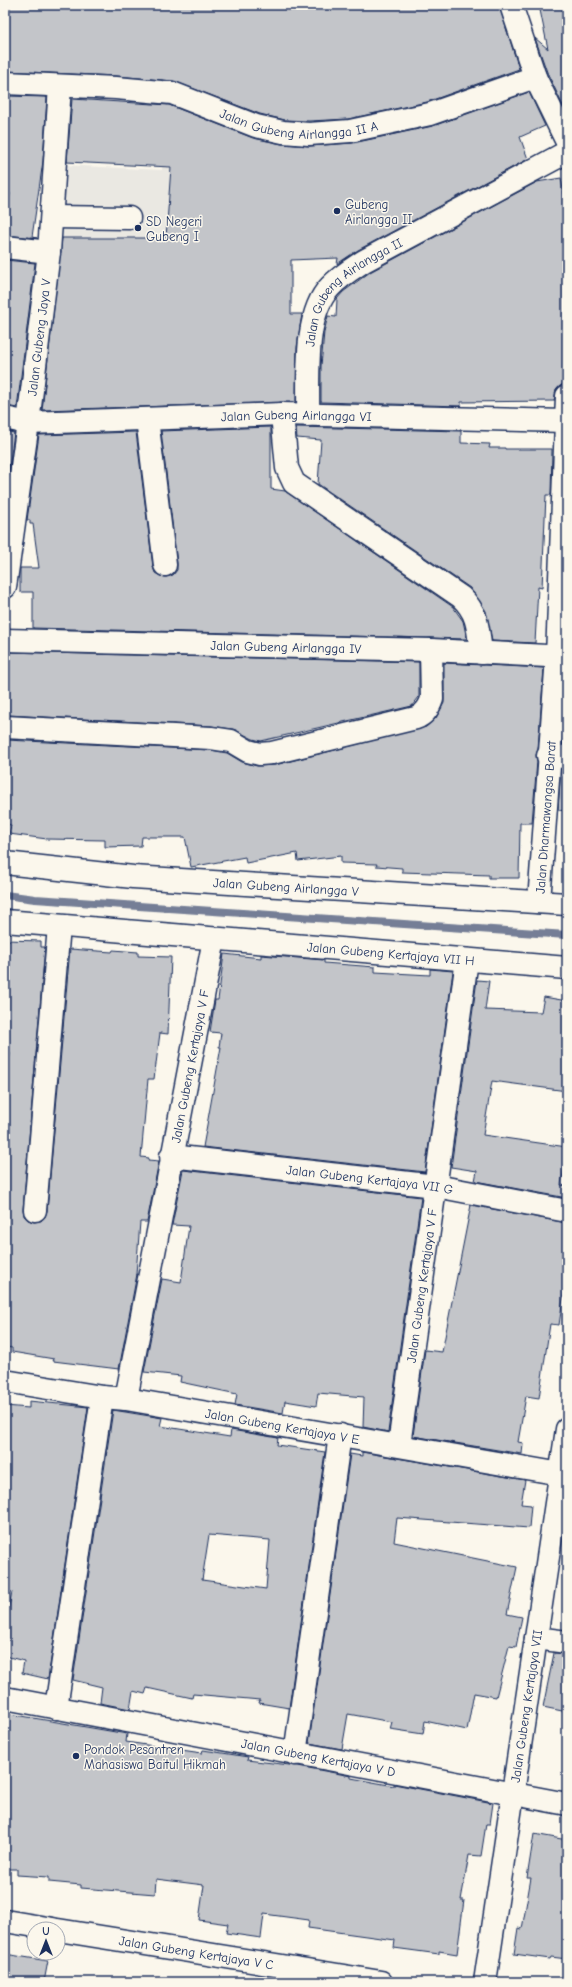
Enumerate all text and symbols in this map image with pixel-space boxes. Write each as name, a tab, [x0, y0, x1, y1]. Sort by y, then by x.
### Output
street label: Jalan Gubeng Airlangga II A	[218, 105, 380, 142]
place label: Gubeng Airlangga II	[345, 197, 412, 227]
marker: Gubeng Airlangga II	[332, 206, 342, 216]
place label: SD Negeri Gubeng I	[146, 214, 202, 244]
marker: SD Negeri Gubeng I	[133, 223, 143, 233]
street label: Jalan Gubeng Airlangga II	[302, 234, 405, 347]
street label: Jalan Gubeng Jaya V	[24, 278, 53, 397]
street label: Jalan Gubeng Airlangga VI	[221, 406, 372, 424]
street label: Jalan Gubeng Airlangga IV	[210, 637, 362, 656]
street label: Jalan Dharmawangsa Barat	[532, 739, 558, 894]
street label: Jalan Gubeng Airlangga V	[213, 874, 359, 899]
street label: Jalan Gubeng Kertajaya VII H	[306, 939, 475, 968]
street label: Jalan Gubeng Kertajaya V F	[168, 988, 212, 1144]
street label: Jalan Gubeng Kertajaya VII G	[285, 1162, 454, 1197]
street label: Jalan Gubeng Kertajaya V F	[403, 1207, 440, 1364]
street label: Jalan Gubeng Kertajaya V E	[204, 1405, 361, 1447]
street label: Jalan Gubeng Kertajaya VII	[507, 1629, 545, 1783]
street label: Jalan Gubeng Kertajaya V D	[240, 1735, 397, 1779]
place label: Pondok Pesantren Mahasiswa Baitul Hikmah	[84, 1742, 226, 1772]
marker: Pondok Pesantren Mahasiswa Baitul Hikmah	[71, 1751, 81, 1761]
north arrow	[26, 1921, 66, 1961]
text: U	[42, 1925, 50, 1938]
street label: Jalan Gubeng Kertajaya V C	[118, 1932, 275, 1972]

